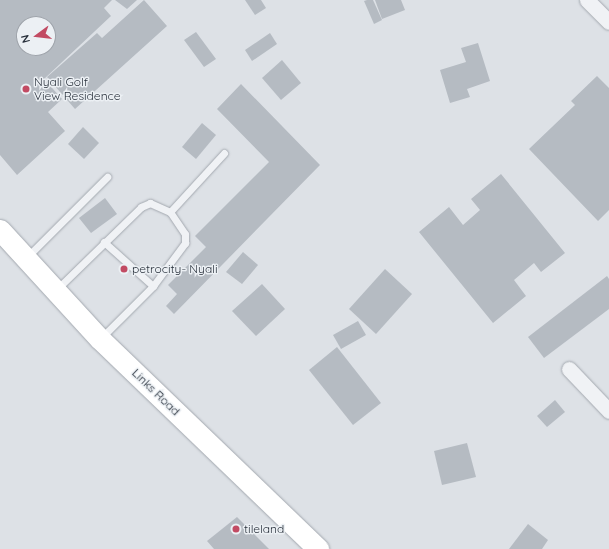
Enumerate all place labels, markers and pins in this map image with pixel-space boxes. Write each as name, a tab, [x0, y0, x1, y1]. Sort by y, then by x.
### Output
place label: Nyali Golf View Residence	[34, 75, 121, 103]
marker: Nyali Golf View Residence	[21, 84, 31, 94]
place label: petrocity- Nyali	[132, 262, 217, 276]
marker: petrocity- Nyali	[119, 264, 129, 274]
place label: tileland	[244, 522, 284, 536]
marker: tileland	[231, 524, 241, 534]

